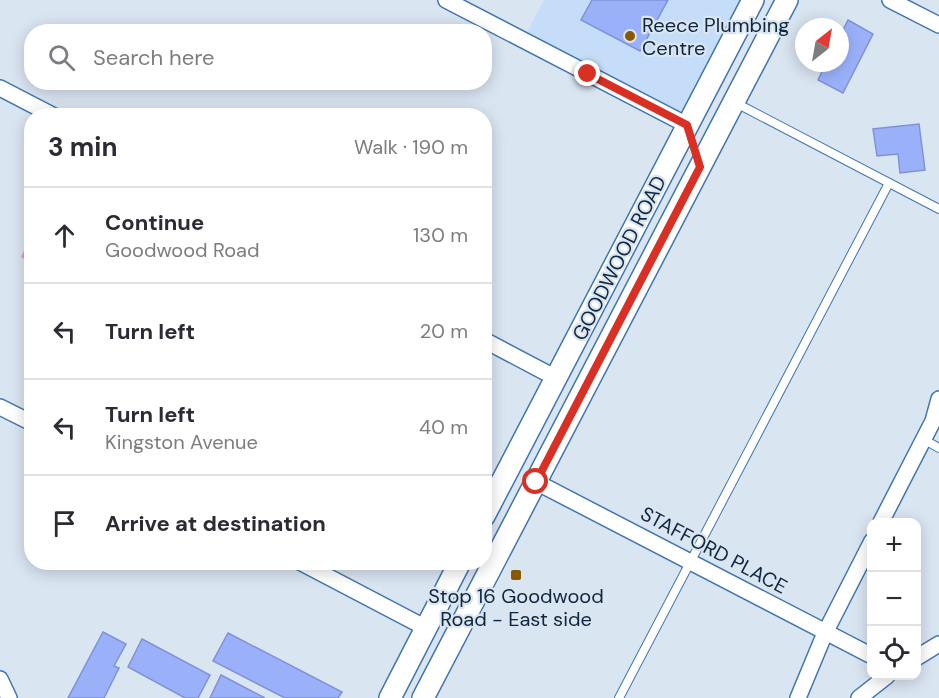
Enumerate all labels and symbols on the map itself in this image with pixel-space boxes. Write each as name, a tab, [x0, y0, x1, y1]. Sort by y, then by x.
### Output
place label: Reece Plumbing Centre	[642, 12, 789, 61]
north arrow	[795, 18, 849, 72]
marker: Reece Plumbing Centre	[623, 29, 637, 43]
route end	[574, 60, 600, 86]
street label: GOODWOOD ROAD	[566, 171, 672, 345]
route start	[522, 468, 548, 494]
street label: STAFFORD PLACE	[636, 500, 792, 600]
marker: Stop 16 Goodwood Road - East side	[509, 568, 523, 582]
place label: Stop 16 Goodwood Road - East side	[428, 583, 604, 632]

